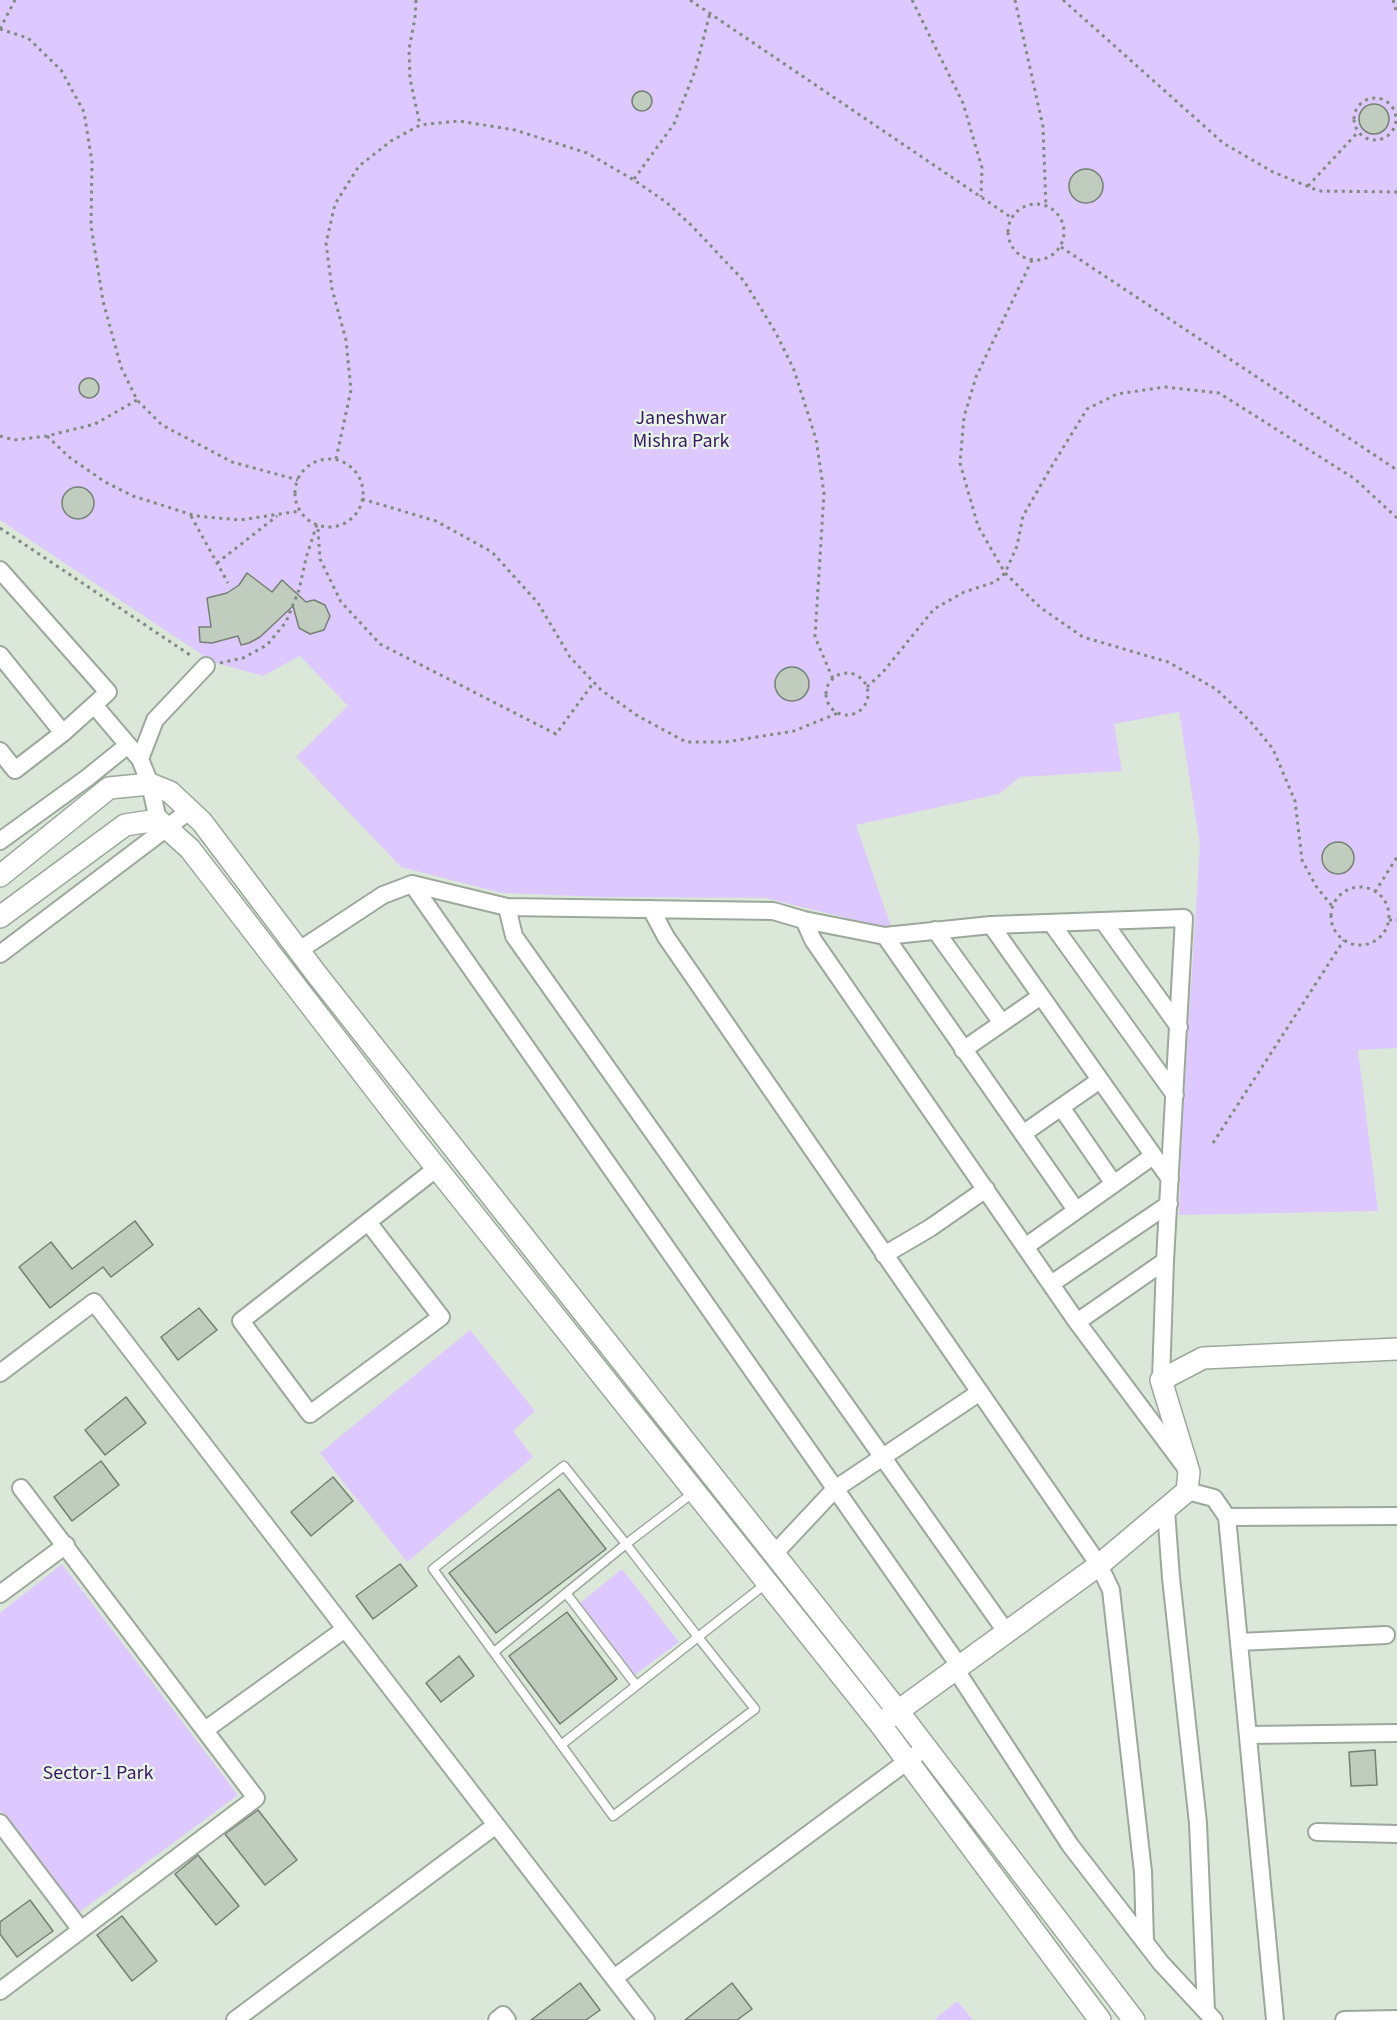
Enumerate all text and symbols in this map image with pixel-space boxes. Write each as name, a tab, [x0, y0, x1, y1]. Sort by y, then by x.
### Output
park label: Janeshwar Mishra Park	[633, 408, 729, 455]
park label: Sector-1 Park	[43, 1763, 153, 1787]

